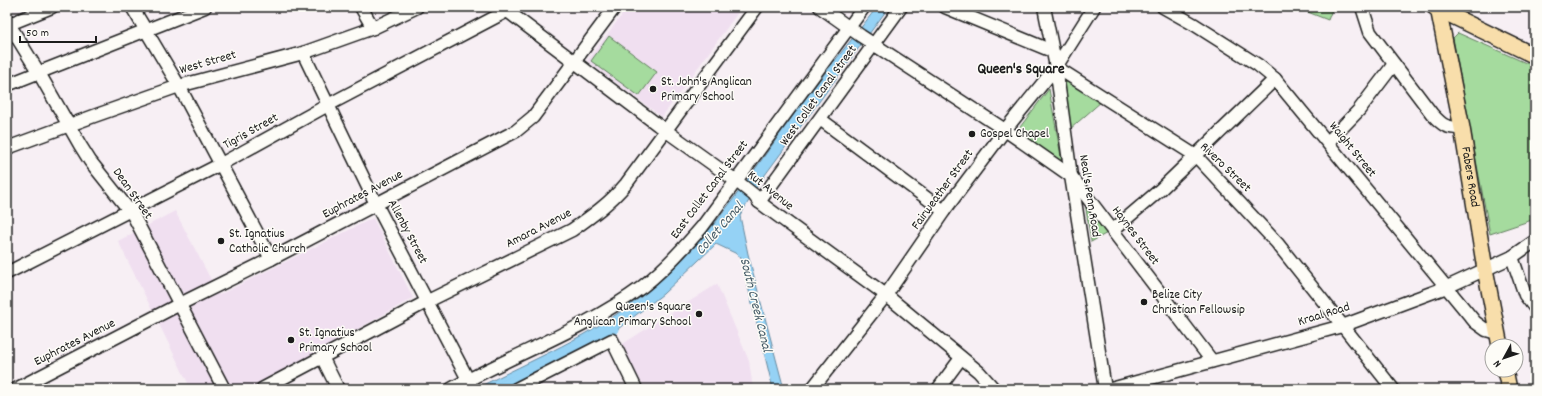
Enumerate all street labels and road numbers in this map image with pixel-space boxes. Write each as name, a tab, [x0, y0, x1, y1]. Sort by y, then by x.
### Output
street label: West Collet Canal Street	[776, 41, 862, 150]
street label: West Street	[177, 46, 239, 80]
street label: Tigris Street	[220, 109, 282, 155]
street label: Waight Street	[1324, 118, 1381, 182]
street label: East Collet Canal Street	[668, 138, 752, 242]
street label: Rivero Street	[1195, 139, 1255, 198]
street label: Fabers Road	[1456, 145, 1484, 209]
street label: Fairweather Street	[907, 146, 979, 234]
street label: Neal's Penn Road	[1073, 153, 1105, 239]
street label: Dean Street	[107, 164, 157, 224]
street label: Euphrates Avenue	[319, 166, 407, 224]
street label: Kut Avenue	[743, 166, 798, 216]
street label: Allenby Street	[382, 196, 432, 268]
street label: Haynes Street	[1106, 202, 1164, 270]
street label: Amara Avenue	[503, 204, 575, 254]
street label: Kraal Road	[1296, 298, 1352, 332]
street label: Euphrates Avenue	[31, 314, 119, 372]

